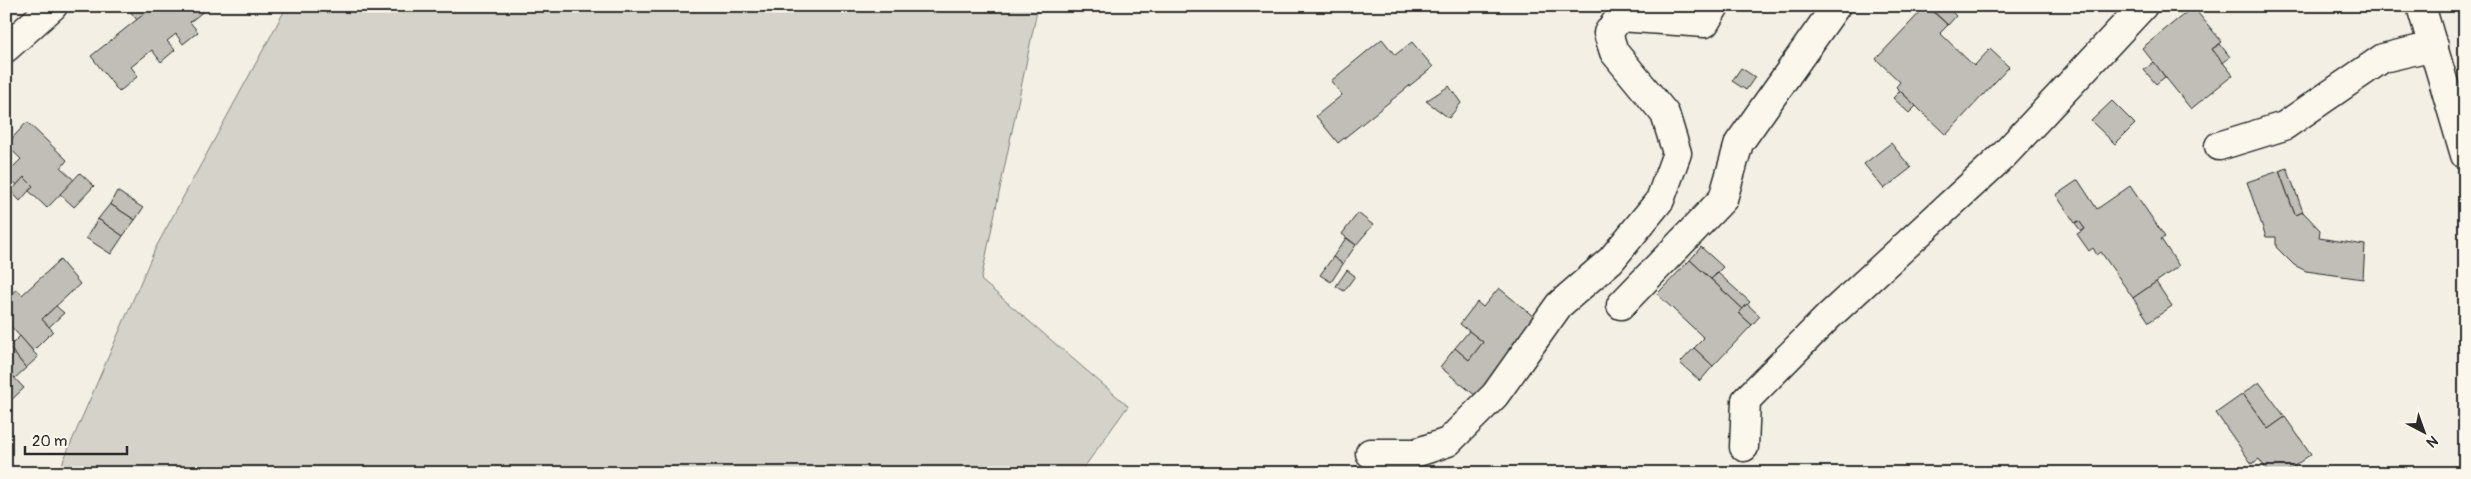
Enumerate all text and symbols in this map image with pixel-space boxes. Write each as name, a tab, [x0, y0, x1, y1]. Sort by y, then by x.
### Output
north arrow	[2398, 406, 2448, 456]
scale bar	[25, 424, 128, 456]
text: 20 m	[32, 432, 67, 451]
text: N	[2423, 432, 2441, 451]

